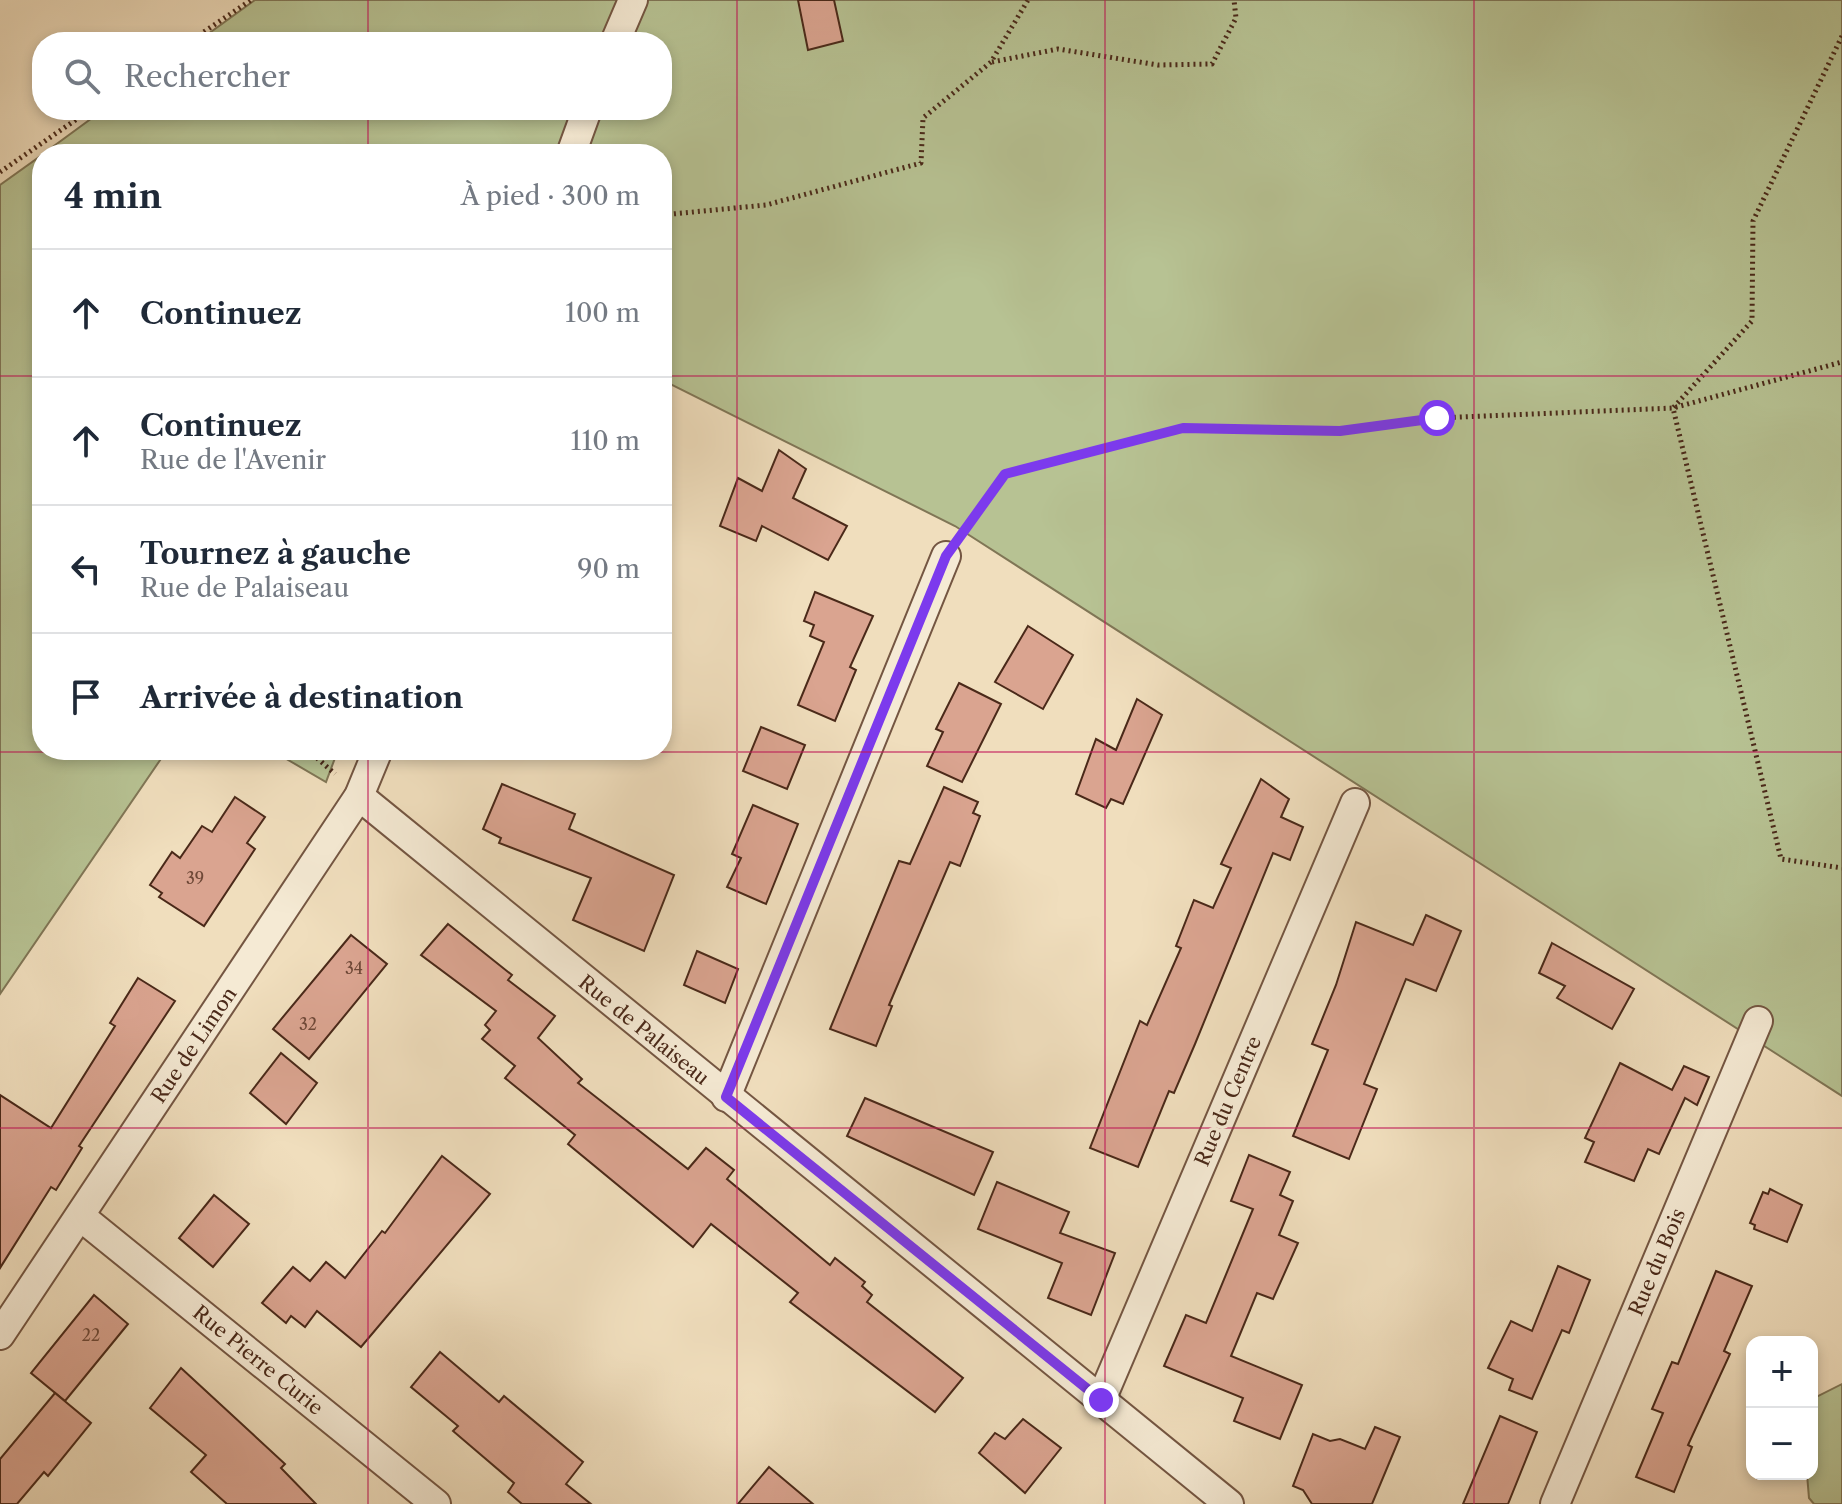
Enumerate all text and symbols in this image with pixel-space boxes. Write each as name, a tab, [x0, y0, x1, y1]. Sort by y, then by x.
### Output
search box	[32, 32, 672, 120]
icon: search	[60, 54, 104, 98]
text: Rechercher	[124, 58, 290, 95]
text: 4 min	[64, 175, 162, 217]
text: À pied · 300 m	[461, 180, 640, 212]
icon: ahead	[64, 291, 108, 335]
text: Continuez	[140, 295, 302, 332]
text: 100 m	[565, 297, 640, 329]
route start	[1419, 400, 1455, 436]
text: Continuez	[140, 407, 302, 444]
icon: ahead	[64, 419, 108, 463]
text: 110 m	[571, 425, 640, 457]
text: Rue de l'Avenir	[140, 444, 326, 476]
text: Tournez à gauche	[140, 535, 411, 572]
icon: left	[64, 547, 108, 591]
text: 90 m	[577, 553, 640, 585]
text: Rue de Palaiseau	[140, 572, 349, 604]
icon: arrive	[64, 675, 108, 719]
text: Arrivée à destination	[140, 679, 463, 716]
house number: 39	[186, 868, 204, 888]
house number: 34	[345, 958, 363, 978]
street label: Rue de Palaiseau	[574, 970, 714, 1090]
street label: Rue de Limon	[146, 982, 242, 1108]
house number: 32	[299, 1014, 317, 1034]
street label: Rue du Centre	[1190, 1032, 1266, 1170]
street label: Rue du Bois	[1624, 1205, 1690, 1319]
street label: Rue Pierre Curie	[188, 1300, 328, 1420]
house number: 22	[82, 1325, 100, 1345]
map controls	[1746, 1336, 1818, 1480]
button: +	[1746, 1336, 1818, 1408]
route end	[1083, 1382, 1119, 1418]
button: −	[1746, 1408, 1818, 1480]

